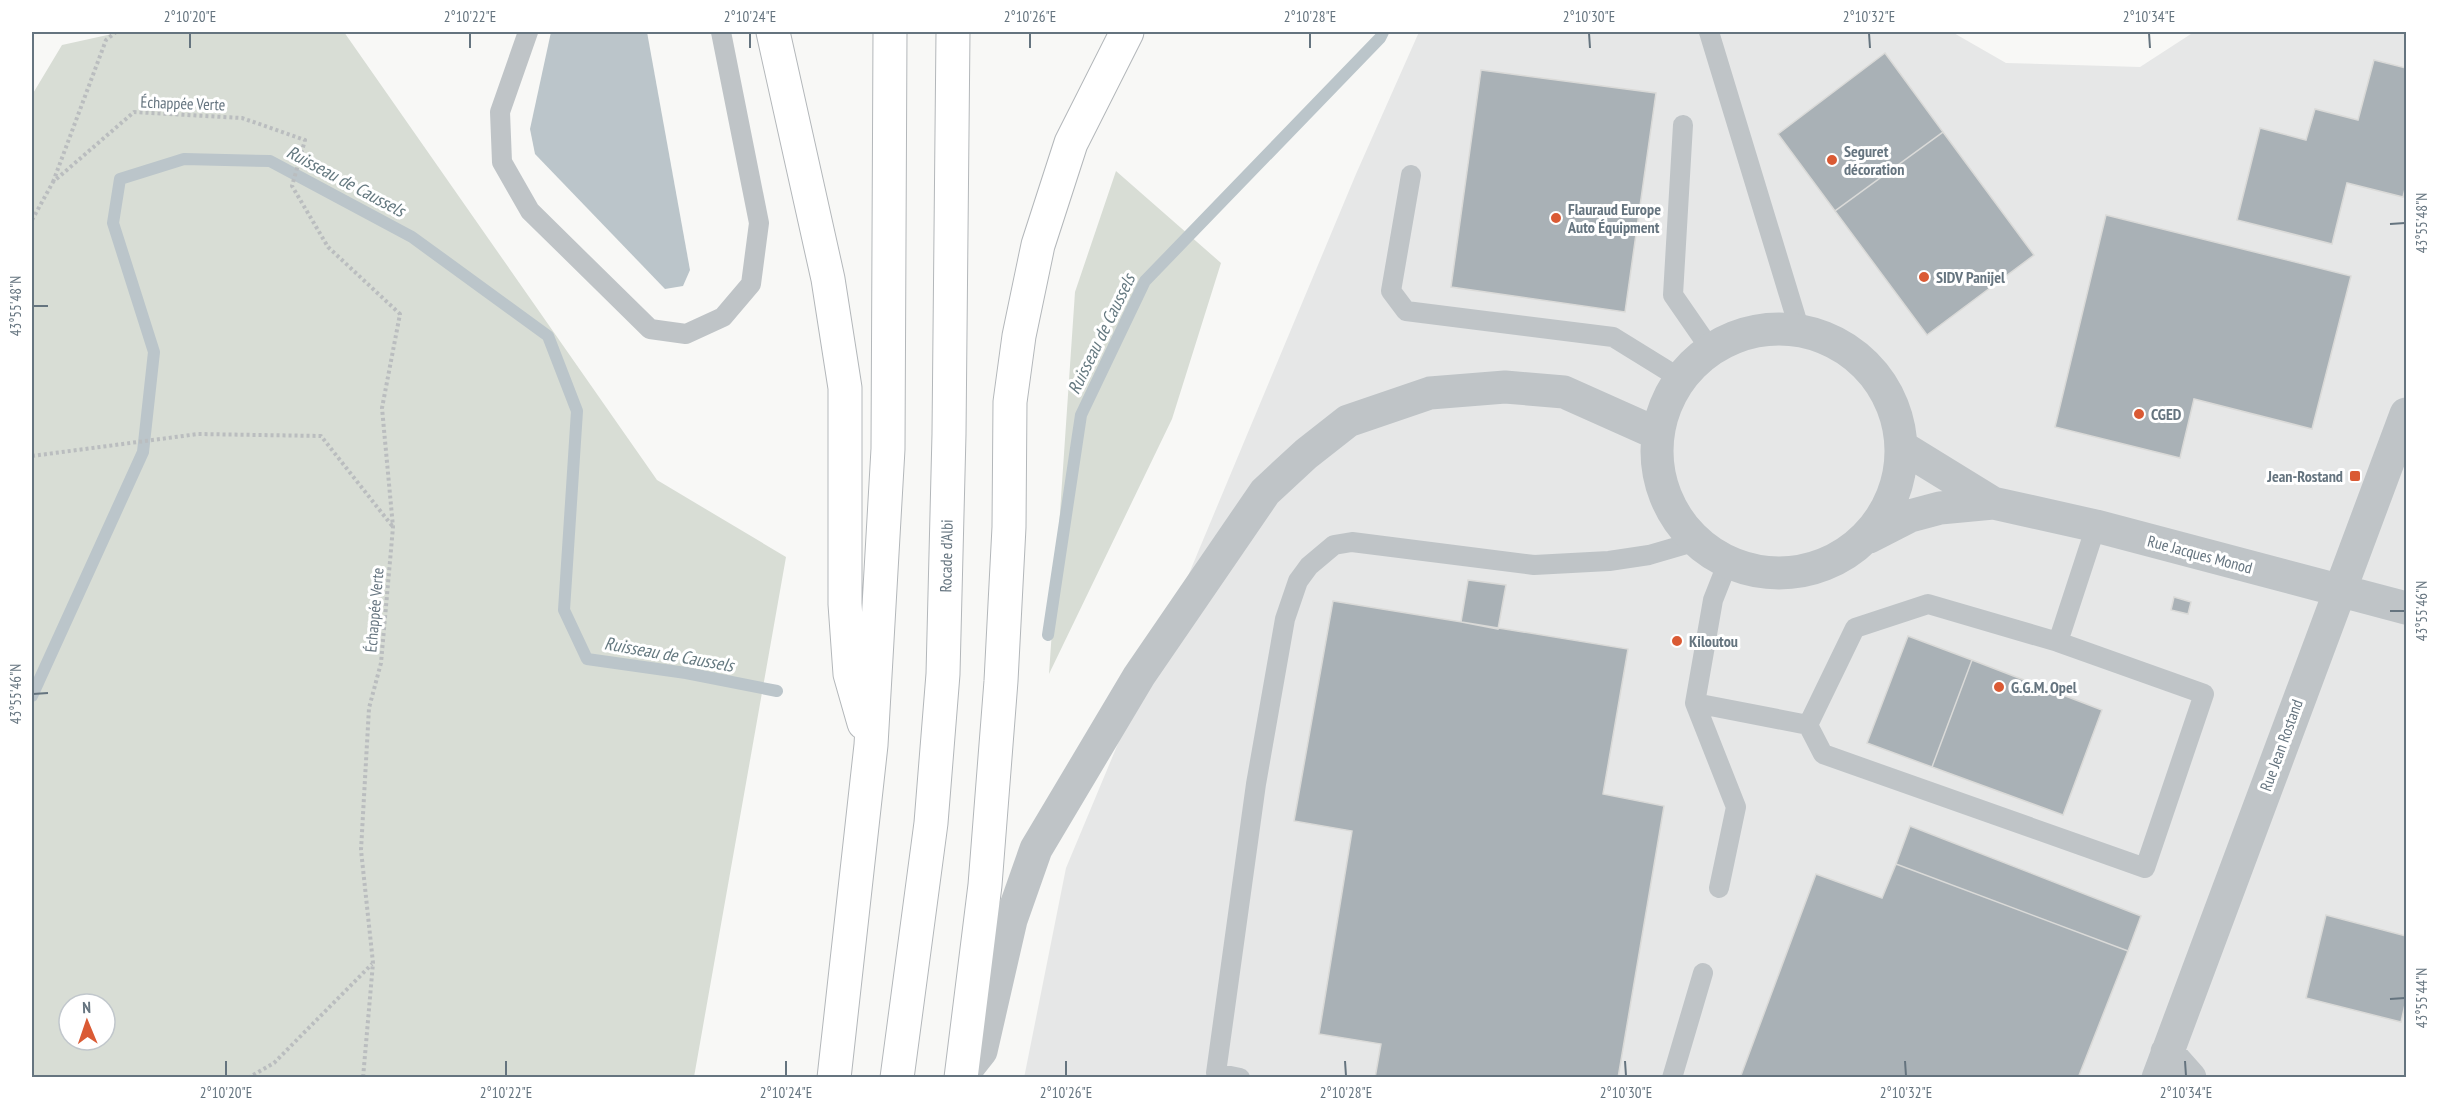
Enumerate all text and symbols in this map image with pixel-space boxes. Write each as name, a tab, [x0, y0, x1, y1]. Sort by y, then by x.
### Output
text: 2°10'20"E	[164, 7, 216, 26]
text: 2°10'22"E	[444, 7, 496, 26]
text: 2°10'24"E	[724, 7, 776, 26]
text: 2°10'26"E	[1004, 7, 1056, 26]
text: 2°10'28"E	[1284, 7, 1336, 26]
text: 2°10'30"E	[1563, 7, 1615, 26]
text: 2°10'32"E	[1843, 7, 1895, 26]
text: 2°10'34"E	[2123, 7, 2175, 26]
street label: Échappée Verte	[140, 92, 226, 114]
water label: Ruisseau de Caussels	[283, 140, 411, 223]
place label: Seguret décoration	[1844, 141, 1904, 179]
marker: Seguret décoration	[1825, 153, 1839, 167]
text: 43°55'48"N	[2412, 193, 2431, 253]
place label: Flauraud Europe Auto Équipment	[1567, 199, 1661, 237]
marker: Flauraud Europe Auto Équipment	[1549, 211, 1563, 225]
place label: SIDV Panijel	[1936, 267, 2005, 287]
water label: Ruisseau de Caussels	[1062, 268, 1141, 398]
marker: SIDV Panijel	[1917, 270, 1931, 284]
text: 43°55'48"N	[6, 276, 25, 336]
place label: CGED	[2151, 404, 2182, 424]
marker: CGED	[2132, 407, 2146, 421]
place label: Jean-Rostand	[2266, 466, 2343, 486]
marker: Jean-Rostand	[2348, 469, 2362, 483]
street label: Rocade d'Albi	[935, 519, 957, 593]
street label: Rue Jacques Monod	[2145, 530, 2255, 578]
street label: Échappée Verte	[360, 567, 388, 653]
text: 43°55'46"N	[2412, 581, 2431, 641]
water label: Ruisseau de Caussels	[603, 631, 737, 677]
place label: Kiloutou	[1689, 631, 1738, 651]
marker: Kiloutou	[1670, 634, 1684, 648]
text: 43°55'46"N	[6, 664, 25, 724]
place label: G.G.M. Opel	[2011, 677, 2077, 697]
marker: G.G.M. Opel	[1992, 680, 2006, 694]
street label: Rue Jean Rostand	[2255, 696, 2307, 794]
text: 43°55'44"N	[2412, 968, 2431, 1028]
north arrow	[57, 992, 117, 1052]
text: N	[82, 997, 91, 1017]
text: 2°10'20"E	[200, 1083, 252, 1102]
text: 2°10'22"E	[480, 1083, 532, 1102]
text: 2°10'24"E	[760, 1083, 812, 1102]
text: 2°10'26"E	[1040, 1083, 1092, 1102]
text: 2°10'28"E	[1320, 1083, 1372, 1102]
text: 2°10'30"E	[1600, 1083, 1652, 1102]
text: 2°10'32"E	[1880, 1083, 1932, 1102]
text: 2°10'34"E	[2160, 1083, 2212, 1102]

